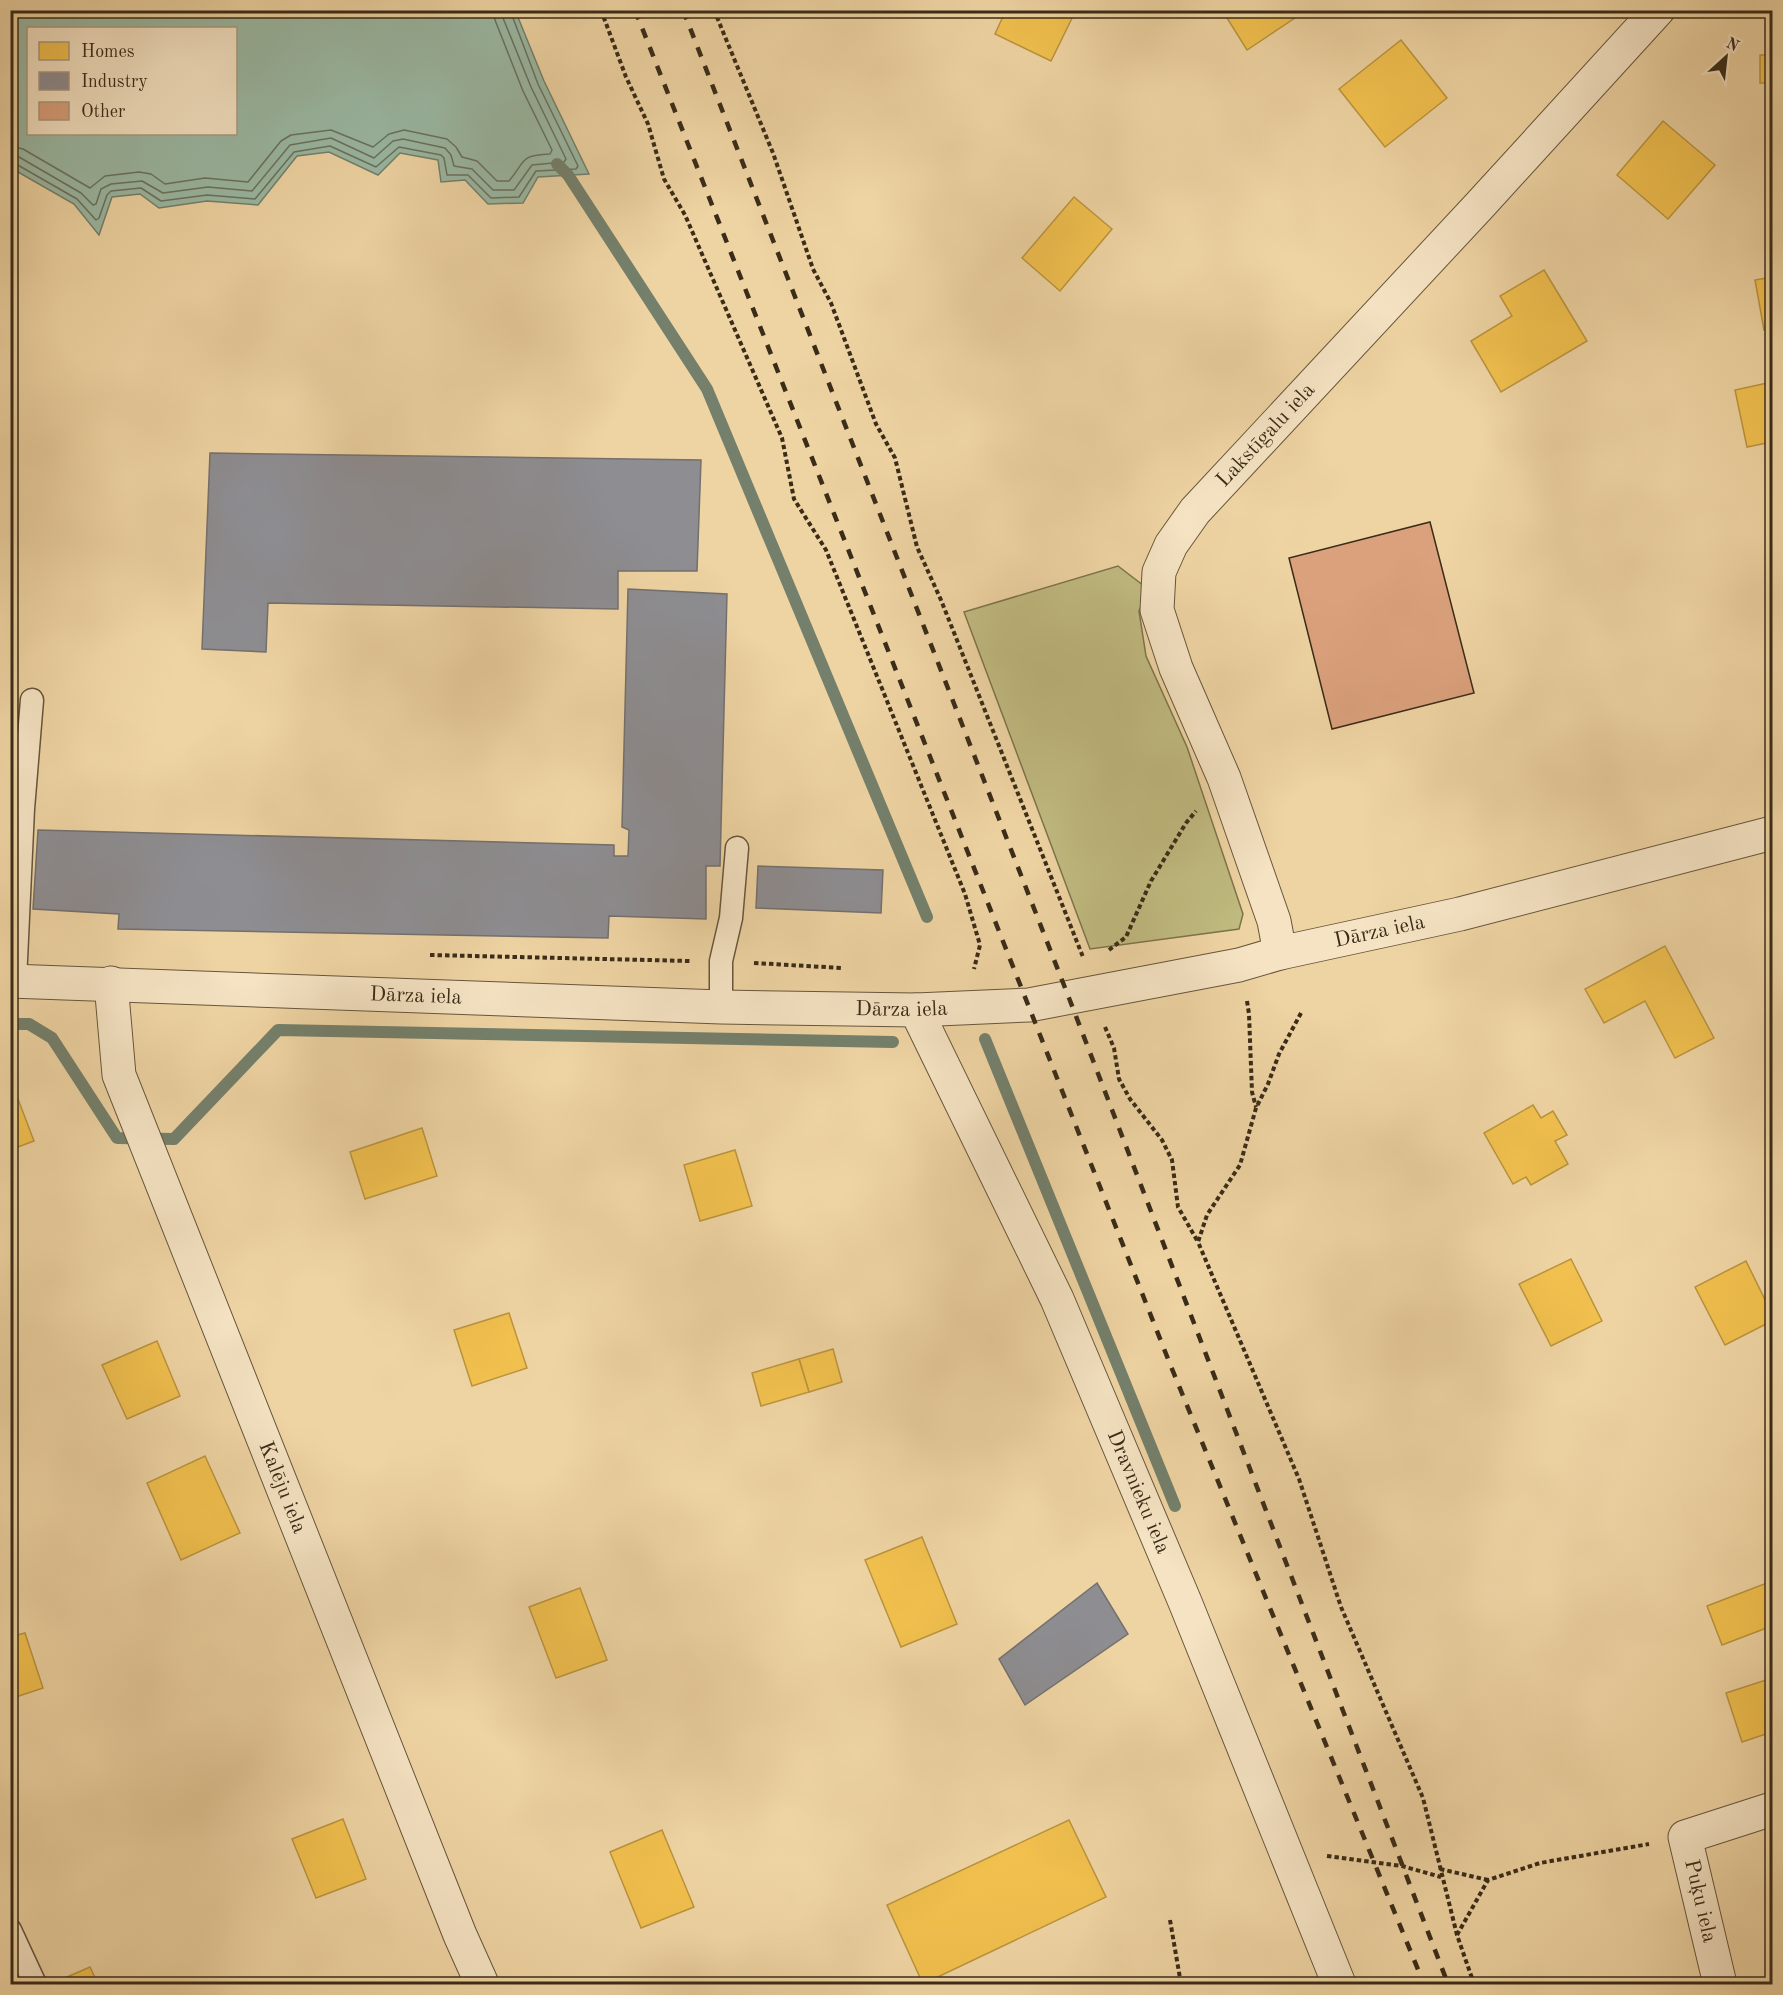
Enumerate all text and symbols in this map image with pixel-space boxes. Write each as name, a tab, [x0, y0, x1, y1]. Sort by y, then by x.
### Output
legend	[27, 27, 237, 135]
north arrow	[1696, 27, 1756, 87]
text: N	[1723, 36, 1742, 56]
text: Homes	[81, 43, 135, 61]
text: Industry	[81, 73, 148, 91]
text: Other	[81, 103, 126, 121]
street label: Lakstīgalu iela	[1213, 379, 1319, 491]
street label: Dārza iela	[1332, 911, 1427, 951]
street label: Dārza iela	[369, 984, 462, 1008]
street label: Dārza iela	[855, 998, 948, 1021]
street label: Dravnieku iela	[1103, 1427, 1174, 1557]
street label: Kalēju iela	[255, 1439, 310, 1536]
street label: Puķu iela	[1679, 1857, 1720, 1945]

